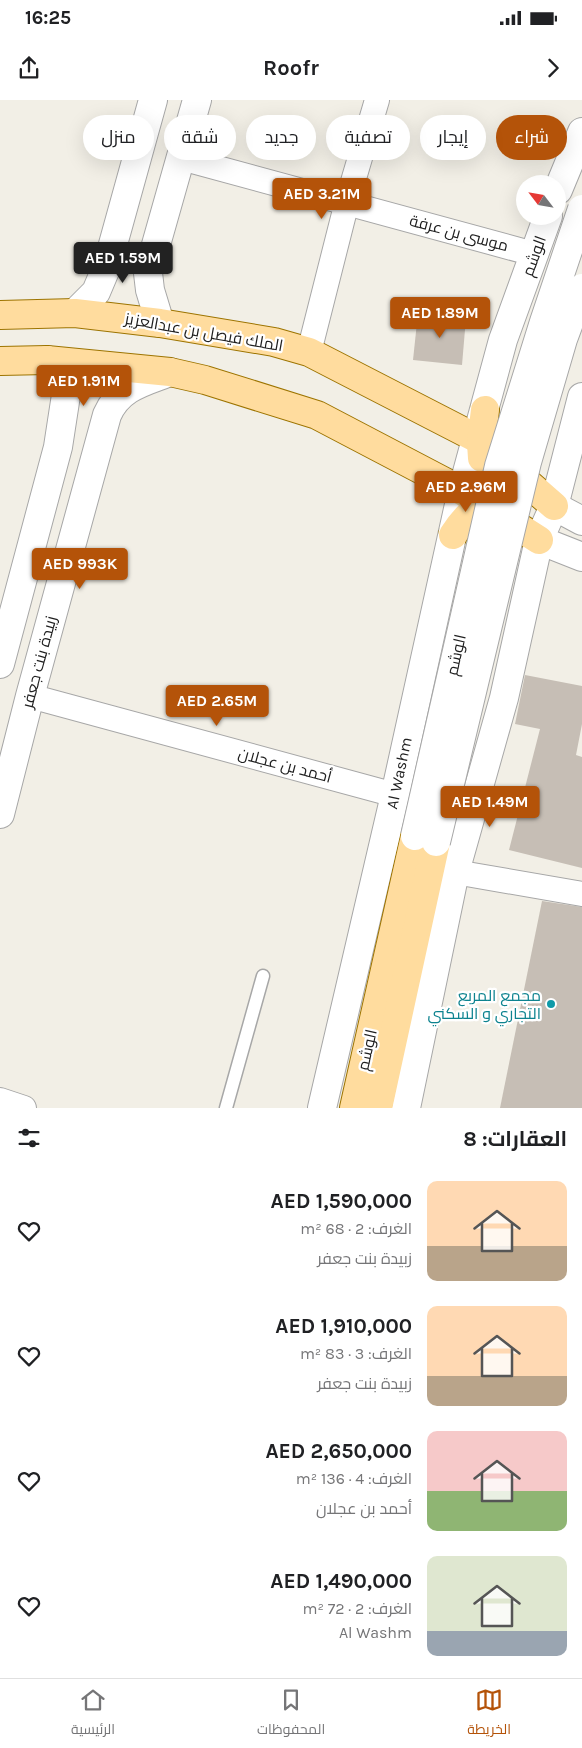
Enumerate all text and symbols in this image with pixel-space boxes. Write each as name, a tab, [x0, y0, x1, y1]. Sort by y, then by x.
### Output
text: 16:25	[25, 7, 71, 29]
icon: share	[15, 54, 43, 82]
icon: forward	[539, 54, 567, 82]
text: Roofr	[263, 55, 319, 81]
chip: منزل	[83, 115, 154, 160]
chip: شقة	[164, 115, 236, 160]
chip: جديد	[246, 115, 316, 160]
chip: تصفية	[326, 115, 410, 160]
chip: إيجار	[420, 115, 486, 160]
chip: شراء	[496, 115, 567, 160]
north arrow	[516, 175, 566, 225]
map controls	[516, 175, 566, 225]
pin: AED 3.21M	[265, 178, 379, 220]
text: AED 3.21M	[283, 184, 361, 203]
street label: موسى بن عرفة	[407, 211, 511, 256]
street label: الوشم	[518, 233, 552, 280]
pin: AED 1.59M	[66, 242, 180, 284]
text: AED 1.59M	[85, 248, 161, 267]
pin: AED 1.89M	[383, 296, 497, 339]
text: AED 1.89M	[401, 303, 479, 322]
street label: الملك فيصل بن عبدالعزيز	[122, 309, 285, 356]
pin: AED 1.91M	[27, 364, 141, 407]
text: AED 1.91M	[47, 371, 121, 390]
pin: AED 2.96M	[409, 470, 523, 513]
text: AED 2.96M	[425, 477, 507, 496]
pin: AED 993K	[28, 548, 132, 590]
text: AED 993K	[43, 554, 117, 573]
street label: زبيدة بنت جعفر	[17, 614, 60, 711]
street label: الوشم	[442, 633, 472, 678]
pin: AED 2.65M	[160, 684, 274, 727]
text: AED 2.65M	[177, 691, 257, 710]
street label: Al Washm	[382, 735, 416, 811]
street label: أحمد بن عجلان	[236, 743, 334, 788]
pin: AED 1.49M	[433, 786, 547, 828]
text: AED 1.49M	[452, 792, 528, 811]
place label: مجمع المربع التجاري و السكني	[428, 986, 541, 1027]
marker: مجمع المربع التجاري و السكني	[545, 998, 557, 1010]
street label: الوشم	[353, 1028, 383, 1073]
icon: filters	[15, 1124, 43, 1152]
text: العقارات: 8	[463, 1127, 567, 1151]
text: AED 1,590,000	[271, 1189, 412, 1213]
icon: home	[467, 1201, 527, 1261]
icon: heart	[15, 1217, 43, 1245]
text: الغرف: 2 · 68 m²	[300, 1219, 412, 1238]
text: زبيدة بنت جعفر	[317, 1249, 412, 1268]
text: AED 1,910,000	[275, 1314, 412, 1338]
icon: home	[467, 1326, 527, 1386]
icon: heart	[15, 1342, 43, 1370]
text: الغرف: 3 · 83 m²	[300, 1344, 412, 1363]
text: زبيدة بنت جعفر	[317, 1374, 412, 1393]
text: AED 2,650,000	[265, 1439, 412, 1463]
icon: home	[467, 1451, 527, 1511]
icon: heart	[15, 1467, 43, 1495]
text: الغرف: 4 · 136 m²	[296, 1469, 412, 1488]
text: أحمد بن عجلان	[316, 1499, 412, 1518]
text: AED 1,490,000	[270, 1569, 412, 1593]
icon: home	[467, 1576, 527, 1636]
icon: heart	[15, 1592, 43, 1620]
text: الغرف: 2 · 72 m²	[303, 1599, 412, 1618]
text: Al Washm	[339, 1623, 412, 1642]
tab: الرئيسية	[71, 1686, 115, 1742]
tab: المحفوظات	[257, 1686, 325, 1742]
tab: الخريطة	[467, 1686, 511, 1742]

